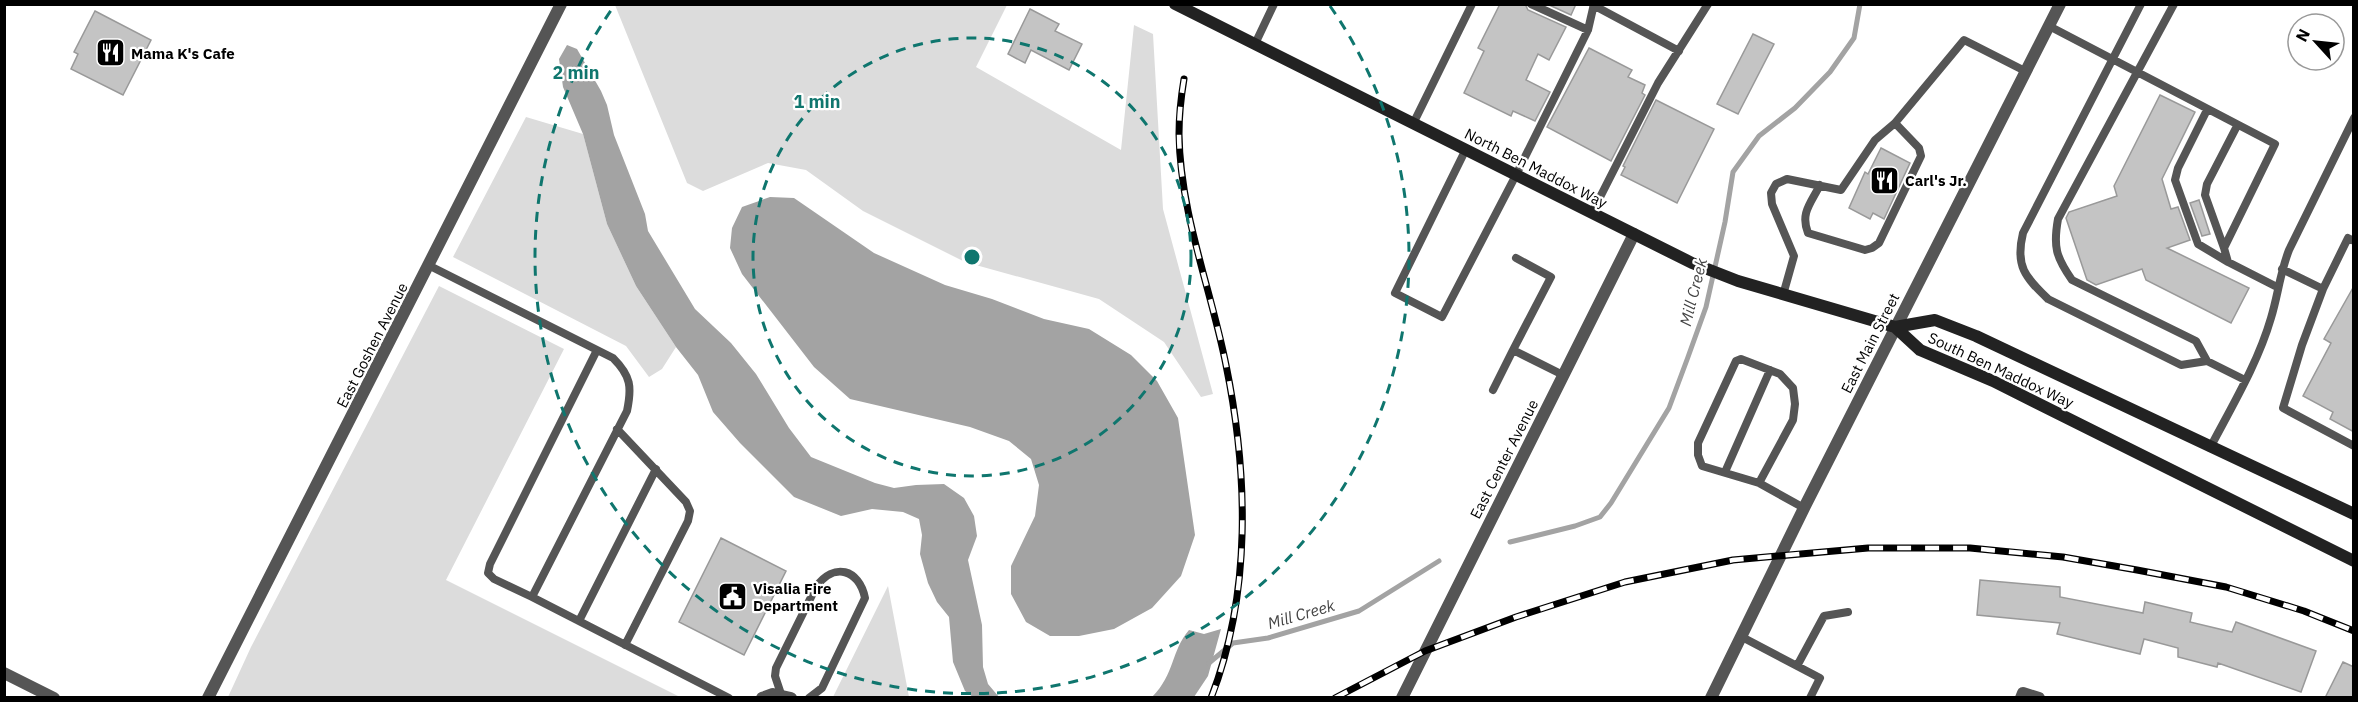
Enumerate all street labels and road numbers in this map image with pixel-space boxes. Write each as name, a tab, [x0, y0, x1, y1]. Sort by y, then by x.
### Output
street label: North Ben Maddox Way	[1461, 124, 1611, 212]
street label: East Goshen Avenue	[332, 279, 412, 411]
street label: East Main Street	[1837, 290, 1903, 396]
street label: South Ben Maddox Way	[1925, 328, 2077, 412]
street label: East Center Avenue	[1466, 396, 1542, 522]

